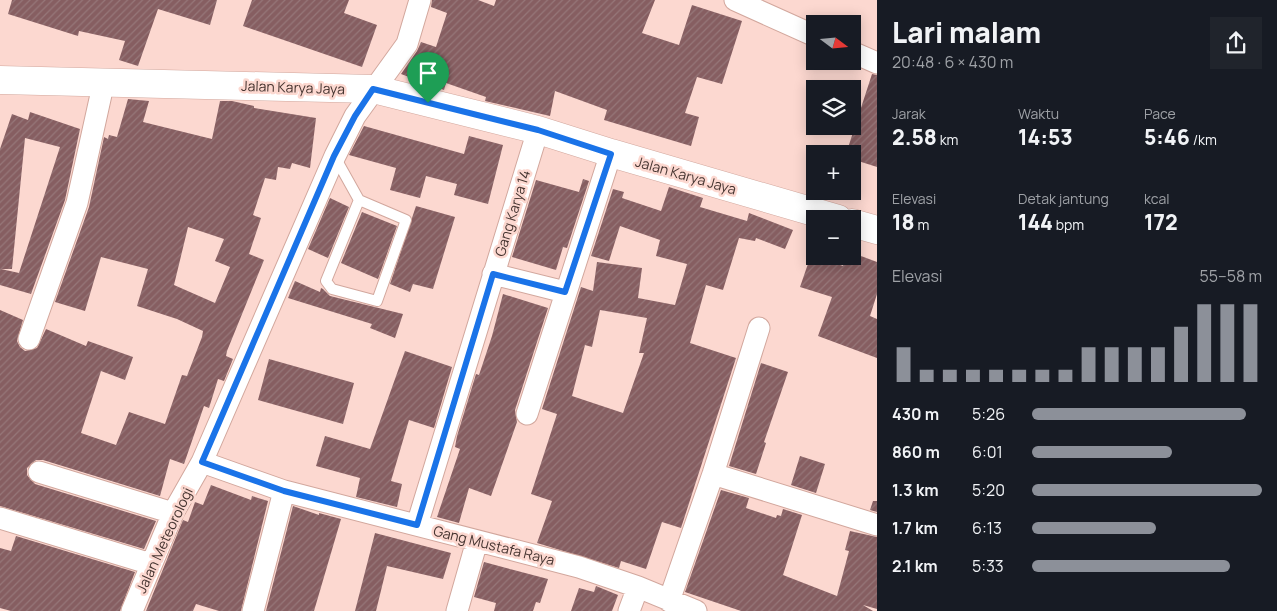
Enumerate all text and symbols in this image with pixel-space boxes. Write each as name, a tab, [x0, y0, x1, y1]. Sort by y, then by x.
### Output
text: Lari malam	[892, 13, 1041, 51]
north arrow	[806, 15, 861, 70]
map controls	[806, 15, 861, 265]
button: share	[1210, 17, 1262, 69]
text: 20:48 · 6 × 430 m	[892, 51, 1013, 73]
pin	[407, 52, 449, 103]
icon: arrive	[414, 59, 442, 87]
street label: Jalan Karya Jaya	[241, 76, 345, 98]
button: layers	[806, 80, 861, 135]
text: Jarak	[892, 104, 926, 123]
text: Waktu	[1018, 104, 1059, 123]
text: Pace	[1144, 104, 1176, 123]
text: 2.58	[892, 123, 937, 151]
text: 14:53	[1018, 123, 1073, 151]
text: 5:46	[1144, 123, 1190, 151]
text: km	[937, 130, 958, 149]
text: /km	[1190, 130, 1217, 149]
button: +	[806, 145, 861, 200]
street label: Jalan Karya Jaya	[633, 152, 739, 198]
street label: Gang Karya 14	[490, 167, 534, 259]
text: Elevasi	[892, 189, 936, 208]
text: Detak jantung	[1018, 189, 1109, 208]
text: kcal	[1144, 189, 1170, 208]
text: 18	[892, 208, 915, 236]
text: 144	[1018, 208, 1053, 236]
text: 172	[1144, 208, 1178, 236]
button: −	[806, 210, 861, 265]
text: m	[915, 215, 929, 234]
text: bpm	[1053, 215, 1084, 234]
text: Elevasi	[892, 265, 943, 287]
text: 55–58 m	[1200, 265, 1262, 287]
text: 430 m	[892, 403, 939, 425]
text: 5:26	[972, 403, 1005, 425]
text: 860 m	[892, 441, 940, 463]
text: 6:01	[972, 441, 1003, 463]
text: 1.3 km	[892, 479, 939, 501]
text: 5:20	[972, 479, 1005, 501]
street label: Jalan Meteorologi	[131, 484, 197, 596]
text: 1.7 km	[892, 517, 938, 539]
text: 6:13	[972, 517, 1002, 539]
street label: Gang Mustafa Raya	[431, 521, 557, 569]
text: 2.1 km	[892, 555, 938, 577]
text: 5:33	[972, 555, 1004, 577]

